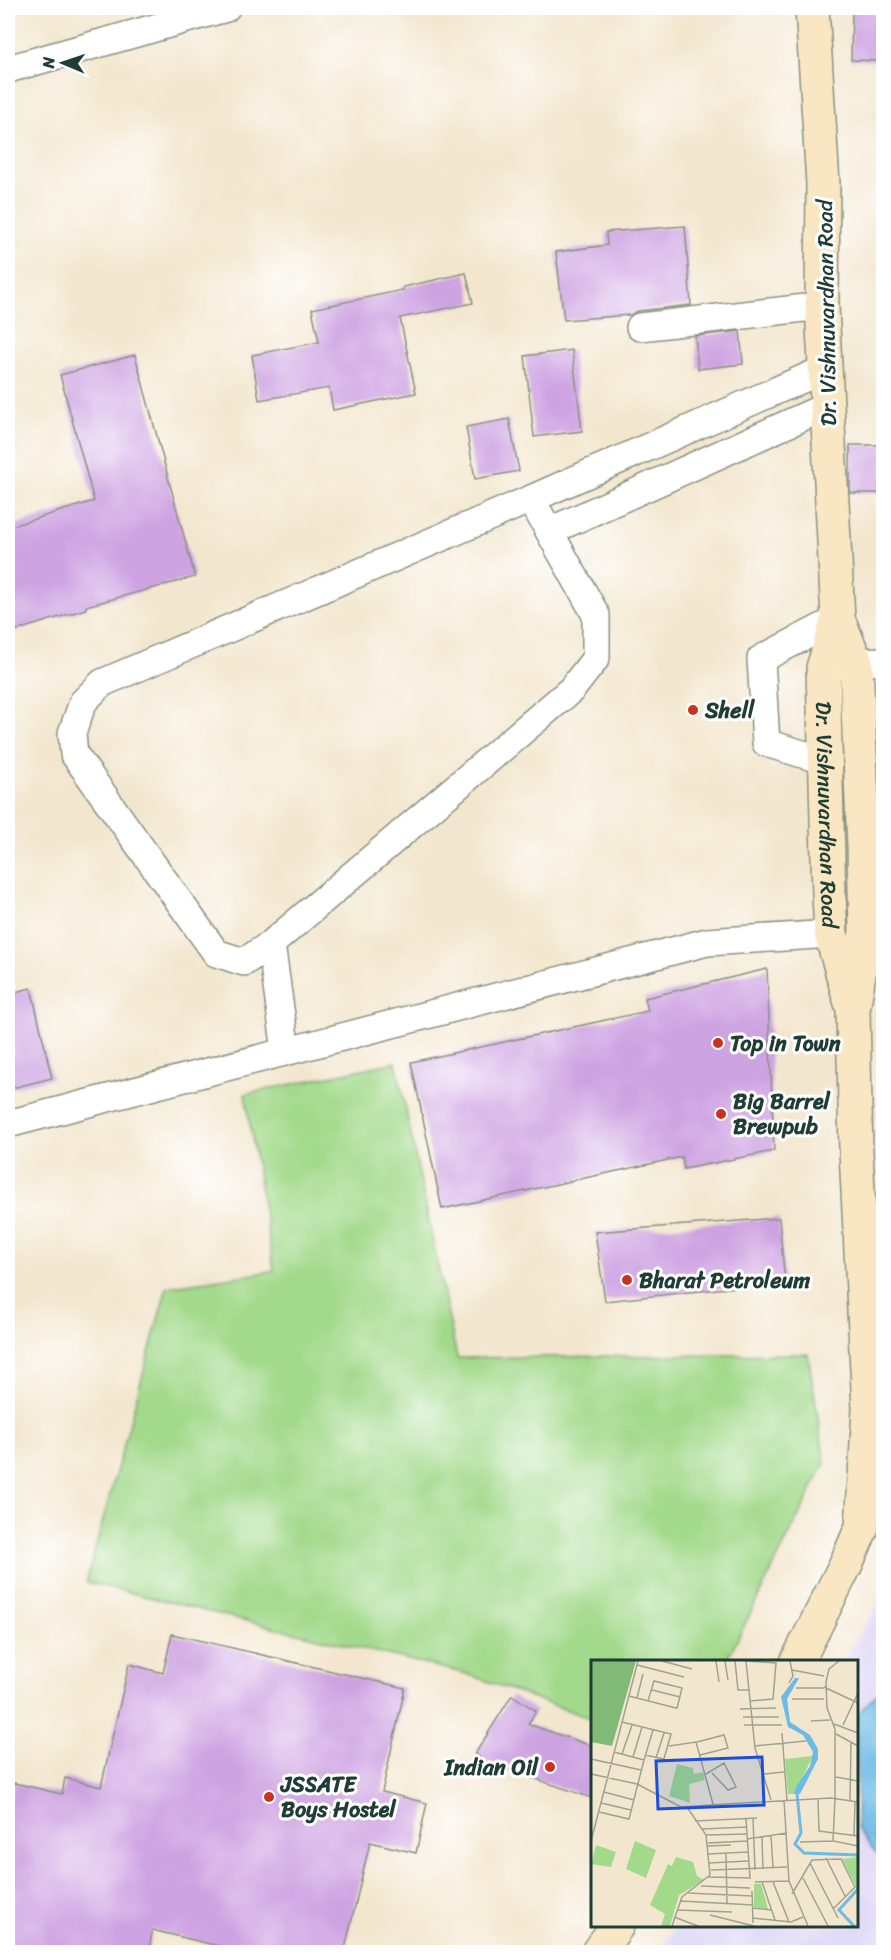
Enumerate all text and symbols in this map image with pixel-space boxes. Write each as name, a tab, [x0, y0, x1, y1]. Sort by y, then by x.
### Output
north arrow	[33, 33, 93, 93]
text: N	[34, 56, 63, 70]
street label: Dr. Vishnuvardhan Road	[805, 198, 848, 427]
place label: Shell	[704, 691, 755, 730]
street label: Dr. Vishnuvardhan Road	[804, 701, 850, 930]
marker: Shell	[686, 703, 700, 717]
place label: Top in Town	[730, 1024, 841, 1063]
marker: Top in Town	[711, 1036, 725, 1050]
place label: Big Barrel Brewpub	[733, 1082, 832, 1146]
marker: Big Barrel Brewpub	[714, 1107, 728, 1121]
place label: Bharat Petroleum	[639, 1261, 810, 1300]
marker: Bharat Petroleum	[620, 1273, 634, 1287]
inset map	[591, 1660, 858, 1927]
place label: Indian Oil	[443, 1748, 540, 1787]
marker: Indian Oil	[543, 1760, 557, 1774]
place label: JSSATE Boys Hostel	[279, 1765, 397, 1829]
marker: JSSATE Boys Hostel	[262, 1790, 276, 1804]

